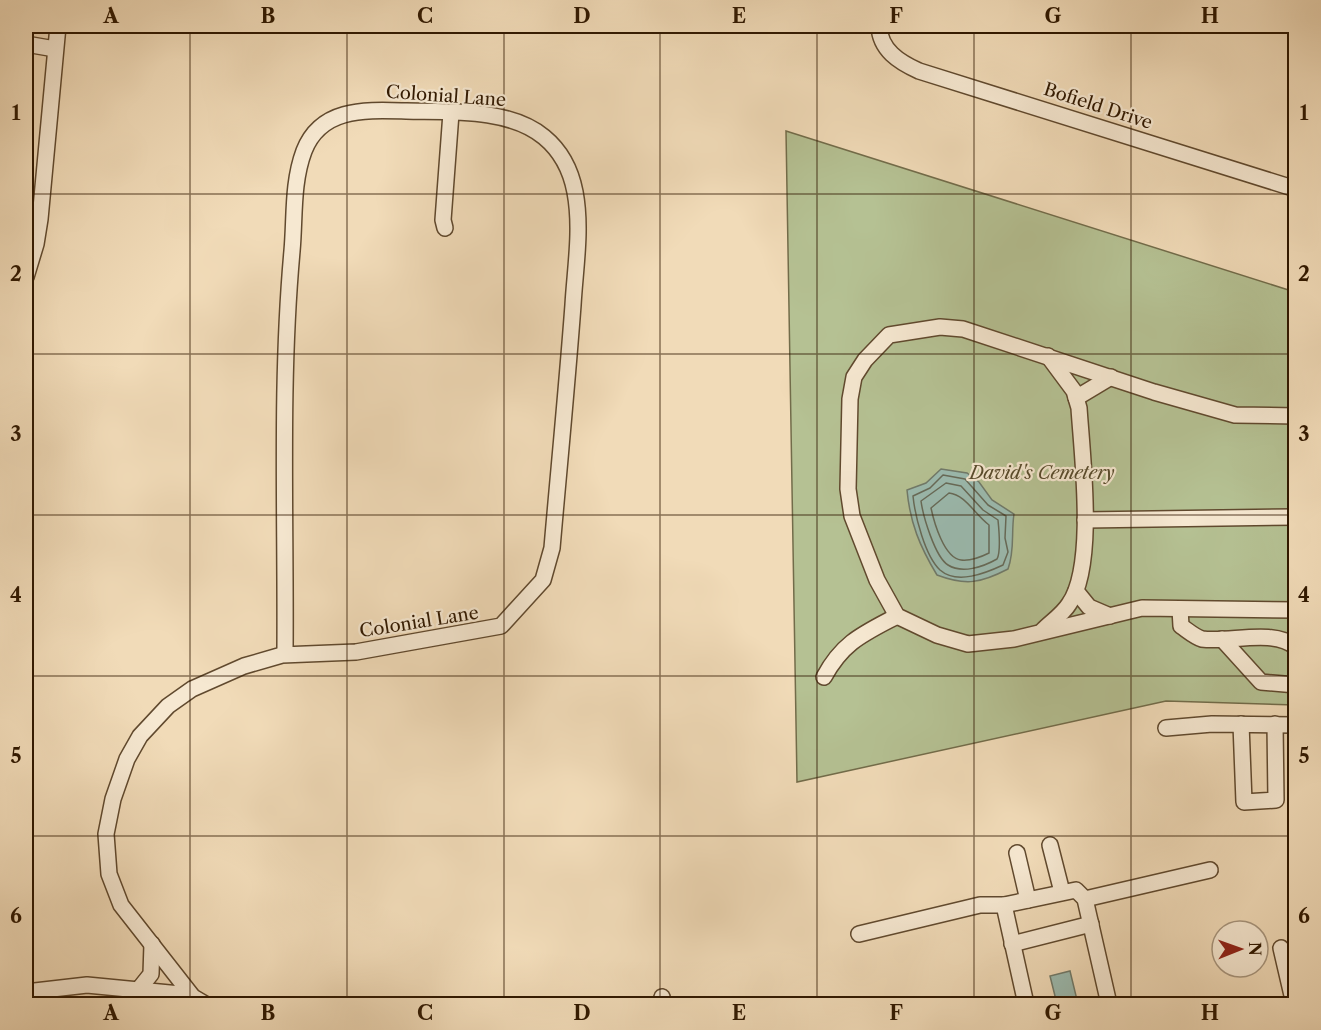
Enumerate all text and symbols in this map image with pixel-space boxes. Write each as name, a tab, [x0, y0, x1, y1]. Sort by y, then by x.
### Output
text: A	[102, 4, 119, 28]
text: B	[261, 4, 276, 28]
text: C	[417, 4, 433, 28]
text: D	[573, 4, 591, 28]
text: E	[732, 4, 746, 28]
text: F	[889, 4, 903, 28]
text: G	[1045, 4, 1062, 28]
text: H	[1201, 4, 1219, 28]
street label: Bofield Drive	[1041, 78, 1155, 134]
street label: Colonial Lane	[385, 81, 507, 111]
text: 1	[12, 101, 21, 125]
text: 1	[1300, 101, 1309, 125]
text: 2	[10, 262, 22, 286]
text: 2	[1298, 262, 1310, 286]
text: 3	[10, 422, 22, 446]
text: 3	[1298, 422, 1310, 446]
park label: David's Cemetery	[967, 462, 1115, 484]
text: 4	[10, 583, 22, 607]
text: 4	[1298, 583, 1310, 607]
street label: Colonial Lane	[358, 602, 480, 642]
text: 5	[10, 744, 22, 768]
text: 5	[1298, 744, 1310, 768]
text: 6	[10, 904, 22, 928]
text: 6	[1298, 904, 1310, 928]
north arrow	[1210, 919, 1270, 979]
text: N	[1245, 942, 1265, 956]
text: A	[102, 1001, 119, 1025]
text: B	[261, 1001, 276, 1025]
text: C	[417, 1001, 433, 1025]
text: D	[573, 1001, 591, 1025]
text: E	[732, 1001, 746, 1025]
text: F	[889, 1001, 903, 1025]
text: G	[1045, 1001, 1062, 1025]
text: H	[1201, 1001, 1219, 1025]

